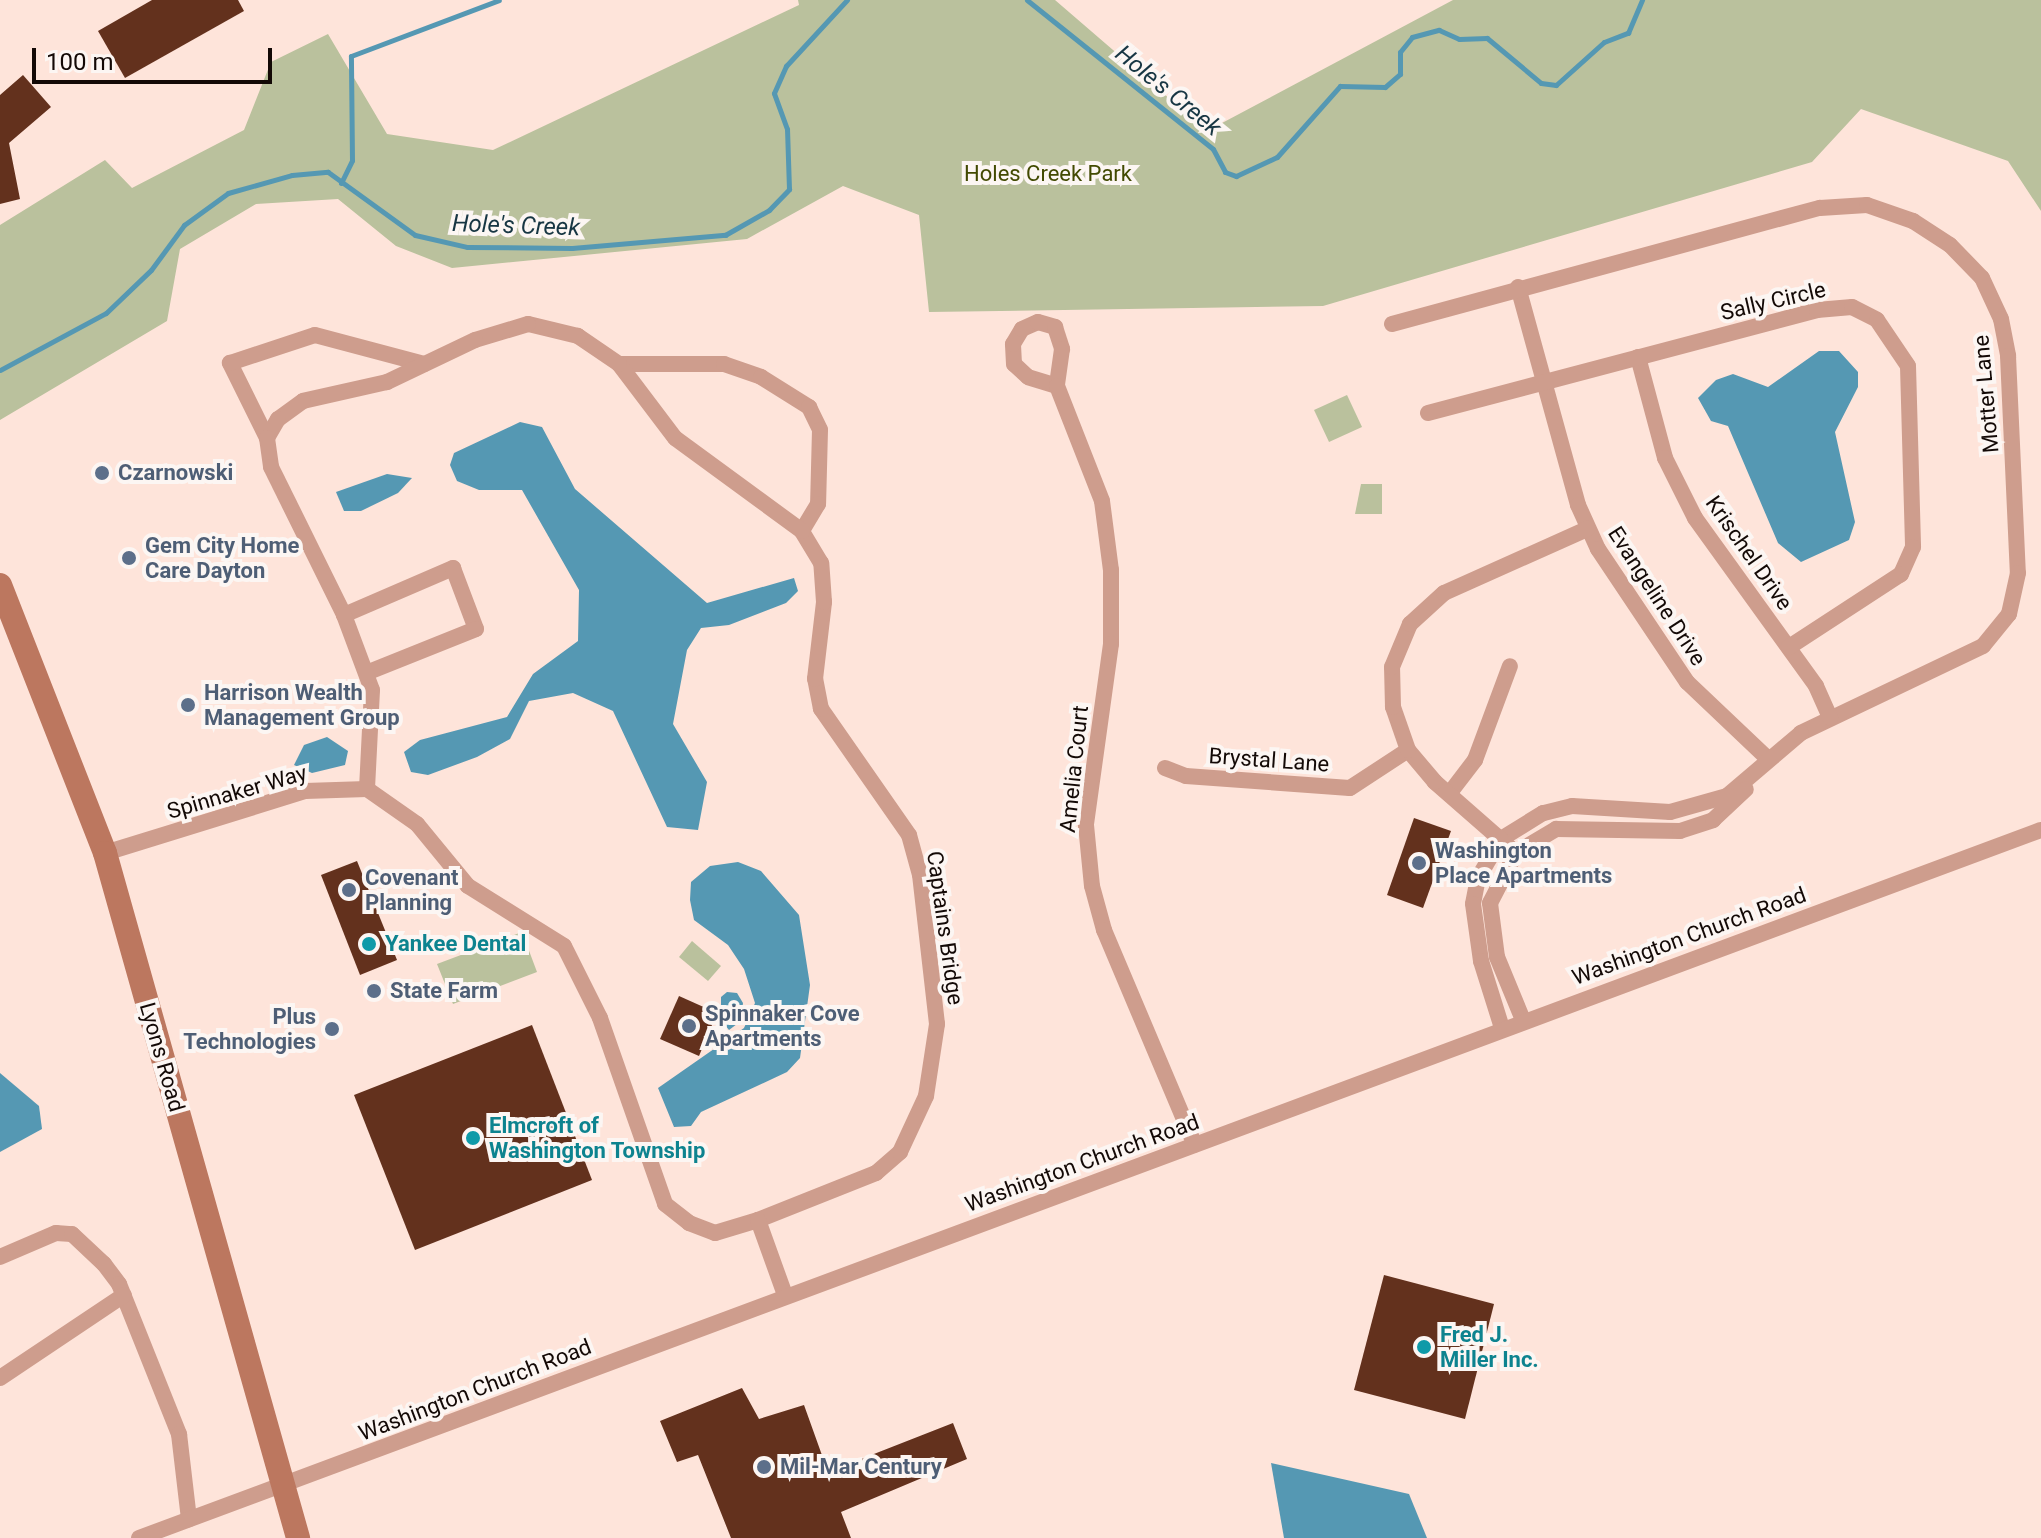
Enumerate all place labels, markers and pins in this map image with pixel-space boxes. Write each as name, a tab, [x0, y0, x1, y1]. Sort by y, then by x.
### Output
place label: Czarnowski	[118, 460, 233, 486]
marker: Czarnowski	[93, 464, 111, 482]
place label: Gem City Home Care Dayton	[145, 532, 299, 584]
marker: Gem City Home Care Dayton	[120, 549, 138, 567]
place label: Harrison Wealth Management Group	[204, 679, 400, 730]
marker: Harrison Wealth Management Group	[179, 696, 197, 714]
place label: Washington Place Apartments	[1435, 837, 1612, 888]
marker: Washington Place Apartments	[1410, 854, 1428, 872]
place label: Covenant Planning	[365, 864, 458, 916]
marker: Covenant Planning	[340, 881, 358, 899]
place label: Yankee Dental	[385, 931, 526, 957]
marker: Yankee Dental	[360, 935, 378, 953]
place label: State Farm	[390, 978, 498, 1004]
marker: State Farm	[365, 982, 383, 1000]
place label: Spinnaker Cove Apartments	[705, 1000, 860, 1052]
place label: Plus Technologies	[183, 1003, 316, 1054]
marker: Spinnaker Cove Apartments	[680, 1017, 698, 1035]
marker: Plus Technologies	[323, 1020, 341, 1038]
place label: Elmcroft of Washington Township	[489, 1112, 706, 1164]
marker: Elmcroft of Washington Township	[464, 1129, 482, 1147]
place label: Fred J. Miller Inc.	[1440, 1321, 1539, 1372]
marker: Fred J. Miller Inc.	[1415, 1338, 1433, 1356]
place label: Mil-Mar Century	[780, 1454, 942, 1480]
marker: Mil-Mar Century	[755, 1458, 773, 1476]

